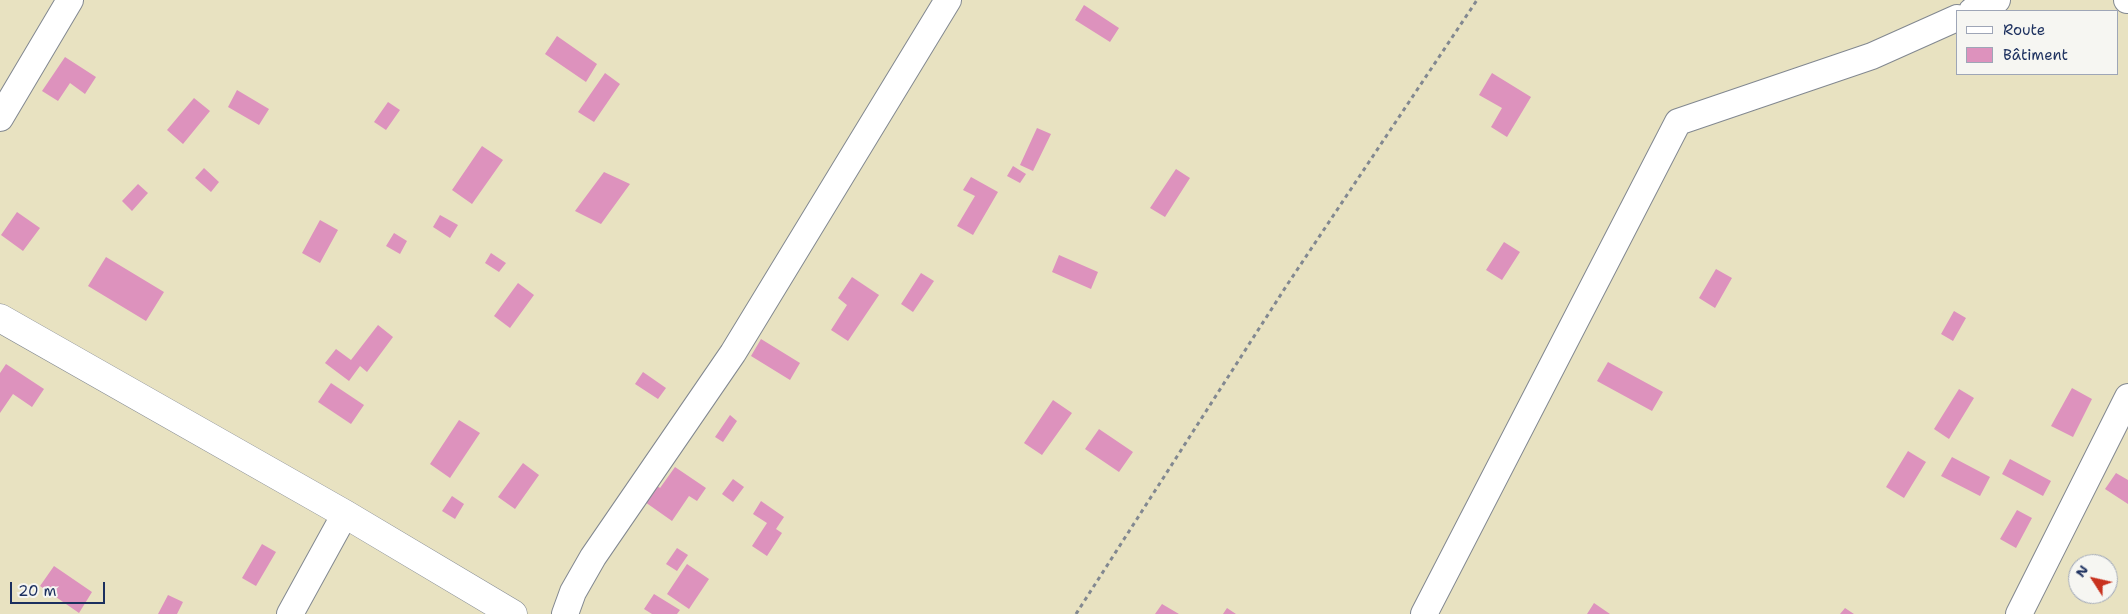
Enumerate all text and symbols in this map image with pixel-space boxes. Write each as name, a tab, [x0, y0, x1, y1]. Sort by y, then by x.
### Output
legend	[1956, 10, 2118, 75]
text: Route	[2003, 20, 2045, 40]
text: Bâtiment	[2003, 45, 2068, 65]
north arrow	[2068, 554, 2118, 604]
text: N	[2071, 561, 2092, 581]
scale bar	[12, 572, 108, 604]
text: 20 m	[18, 581, 57, 601]

